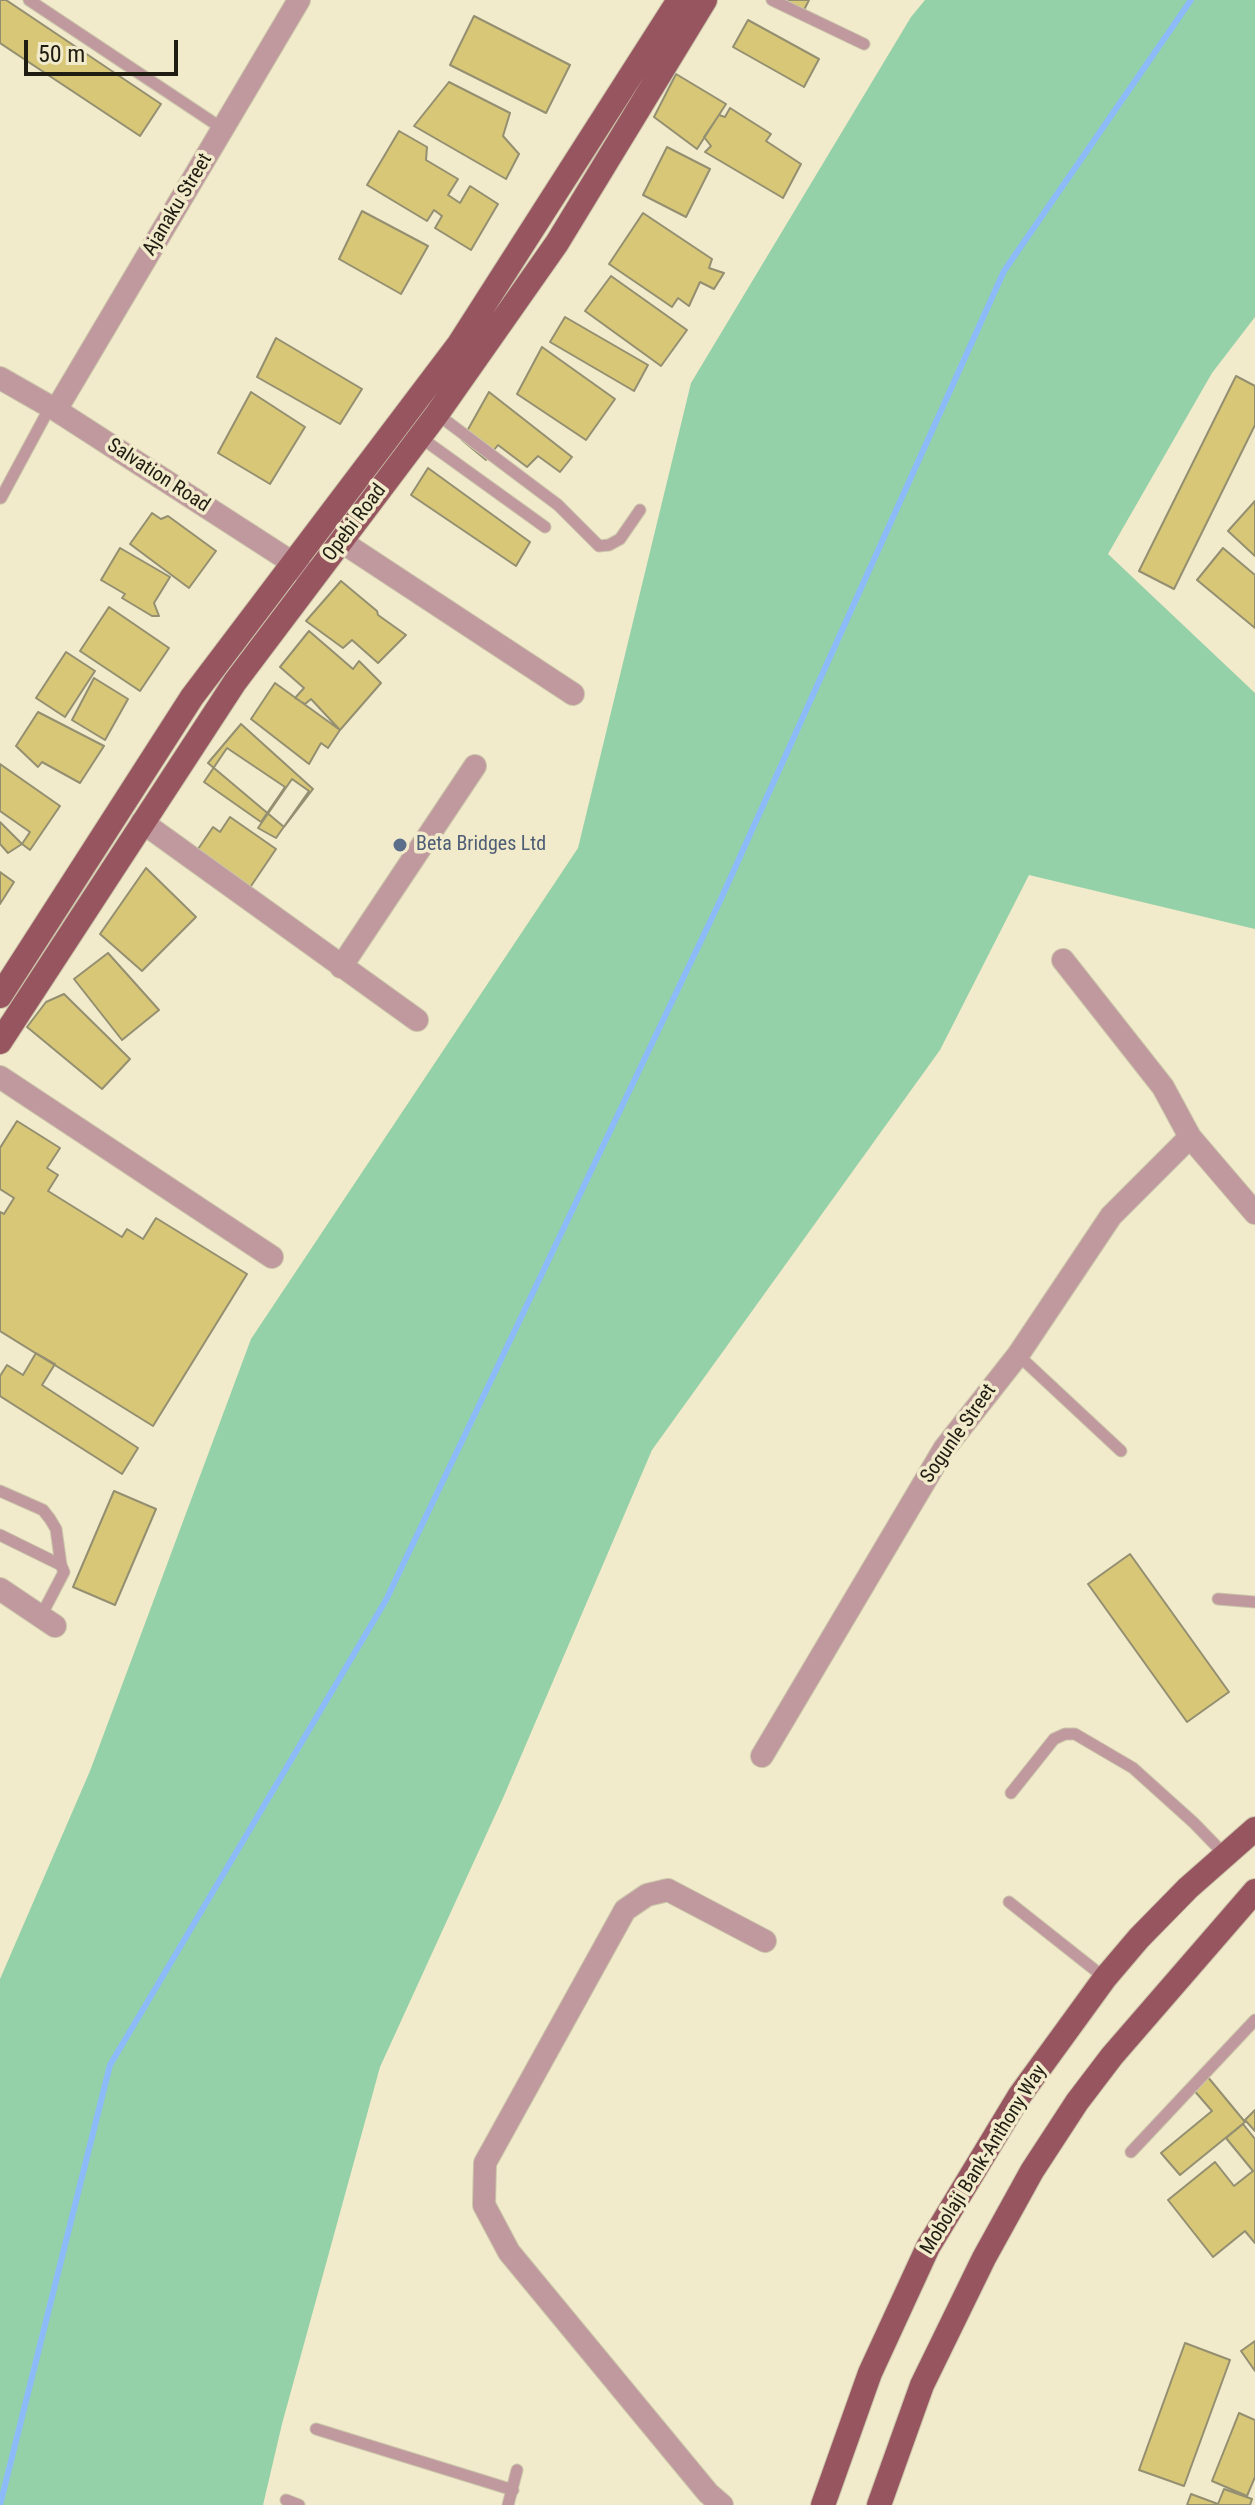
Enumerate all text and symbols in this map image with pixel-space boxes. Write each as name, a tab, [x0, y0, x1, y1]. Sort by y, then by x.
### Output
scale bar	[28, 24, 182, 74]
text: 50 m	[38, 40, 85, 68]
street label: Ajanaku Street	[138, 150, 218, 260]
street label: Salvation Road	[102, 434, 214, 518]
street label: Opebi Road	[318, 480, 392, 566]
place label: Beta Bridges Ltd	[416, 833, 546, 857]
marker: Beta Bridges Ltd	[391, 836, 409, 854]
street label: Sogunle Street	[916, 1380, 1002, 1488]
street label: Mobolaji Bank-Anthony Way	[916, 2061, 1052, 2259]

